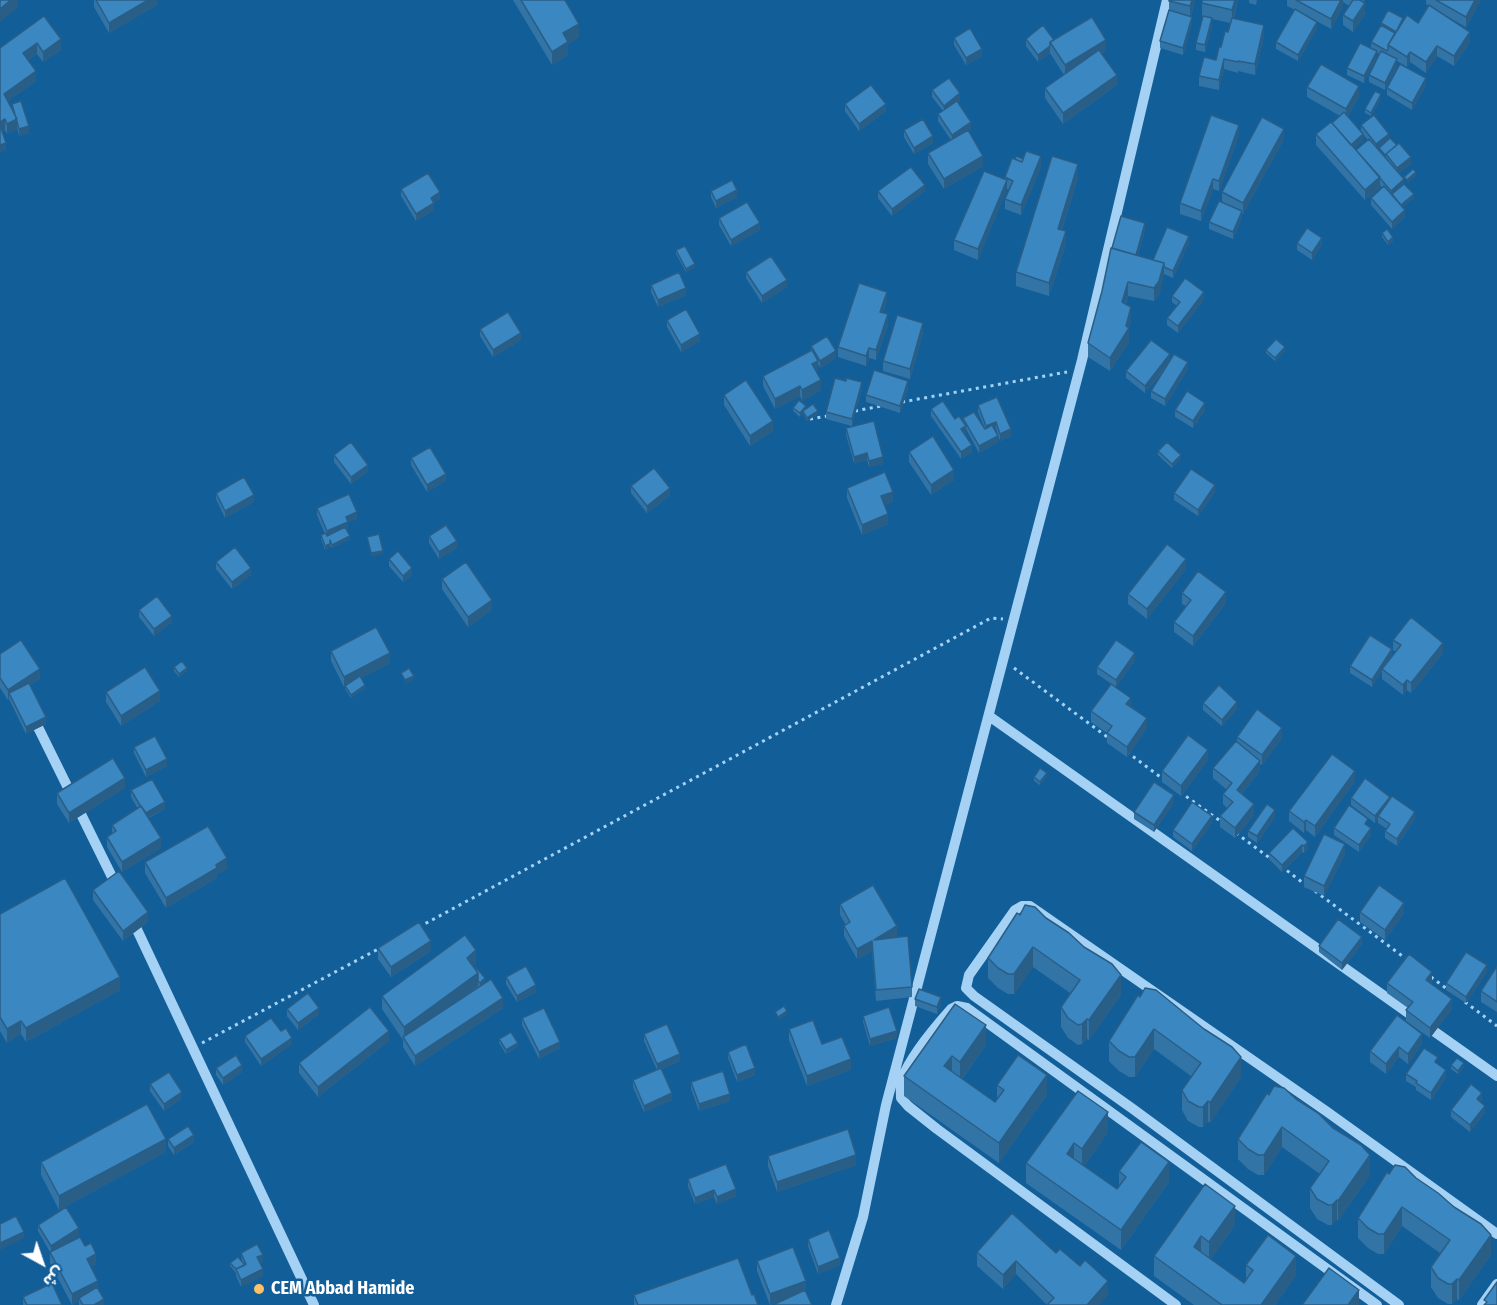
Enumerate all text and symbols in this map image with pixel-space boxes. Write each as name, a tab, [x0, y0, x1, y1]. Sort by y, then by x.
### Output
north arrow	[12, 1233, 72, 1293]
text: ش	[39, 1263, 68, 1291]
place label: CEM Abbad Hamide	[271, 1278, 414, 1300]
marker: CEM Abbad Hamide	[252, 1282, 266, 1296]

